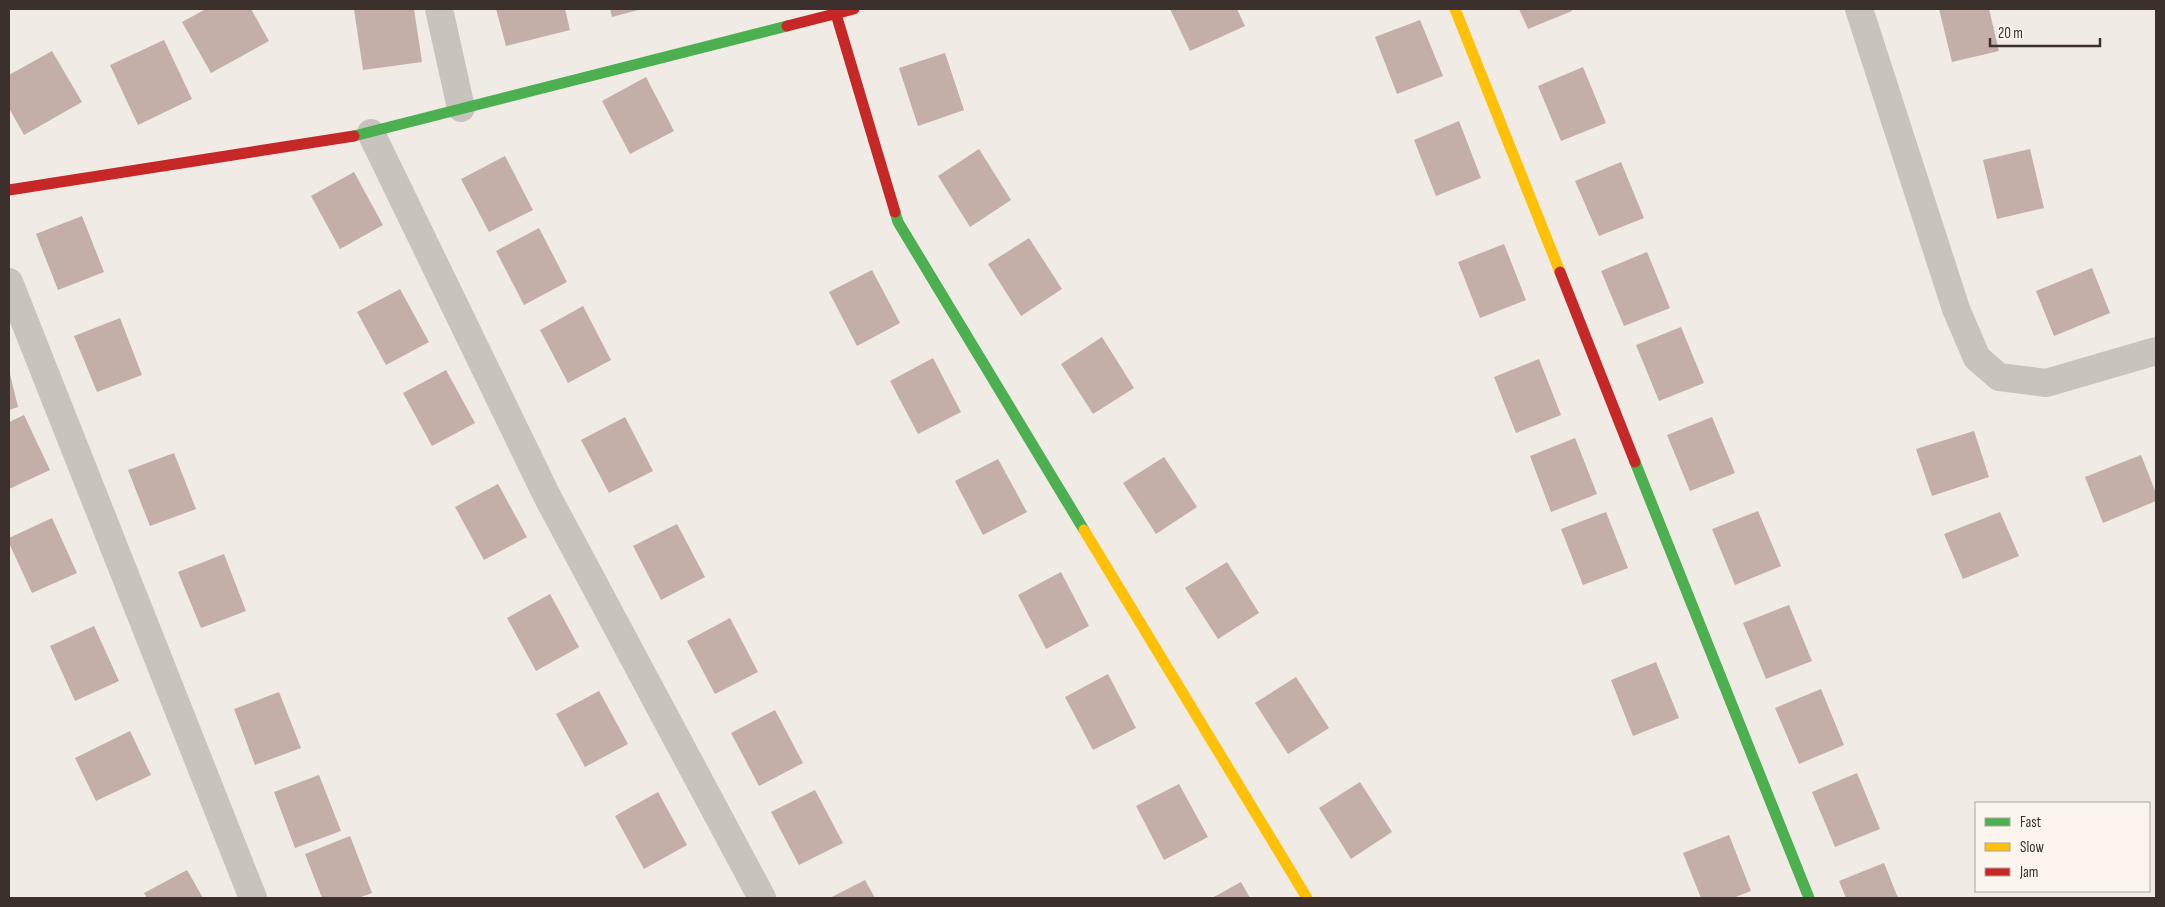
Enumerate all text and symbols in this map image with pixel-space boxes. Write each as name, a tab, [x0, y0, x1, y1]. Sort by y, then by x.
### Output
scale bar	[1990, 15, 2100, 47]
text: 20 m	[1998, 24, 2023, 43]
legend	[1975, 802, 2150, 892]
text: Fast	[2020, 813, 2042, 832]
text: Slow	[2020, 838, 2044, 857]
text: Jam	[2019, 863, 2038, 882]

